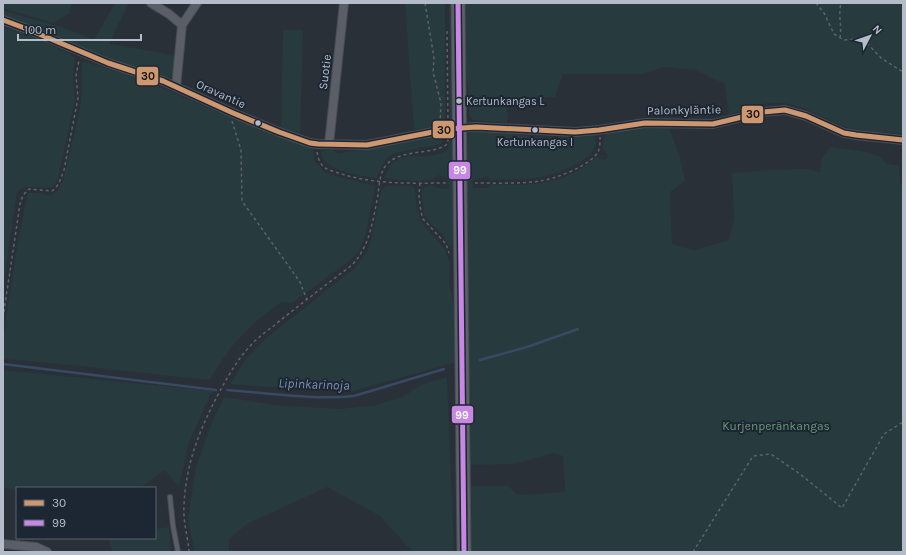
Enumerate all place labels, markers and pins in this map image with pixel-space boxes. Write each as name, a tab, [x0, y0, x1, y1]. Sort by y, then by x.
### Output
place label: Kertunkangas L	[466, 95, 545, 108]
marker: Kertunkangas L	[454, 96, 464, 106]
unlabelled marker	[253, 118, 263, 128]
marker: Kertunkangas I	[530, 125, 540, 135]
place label: Kertunkangas I	[497, 136, 573, 149]

